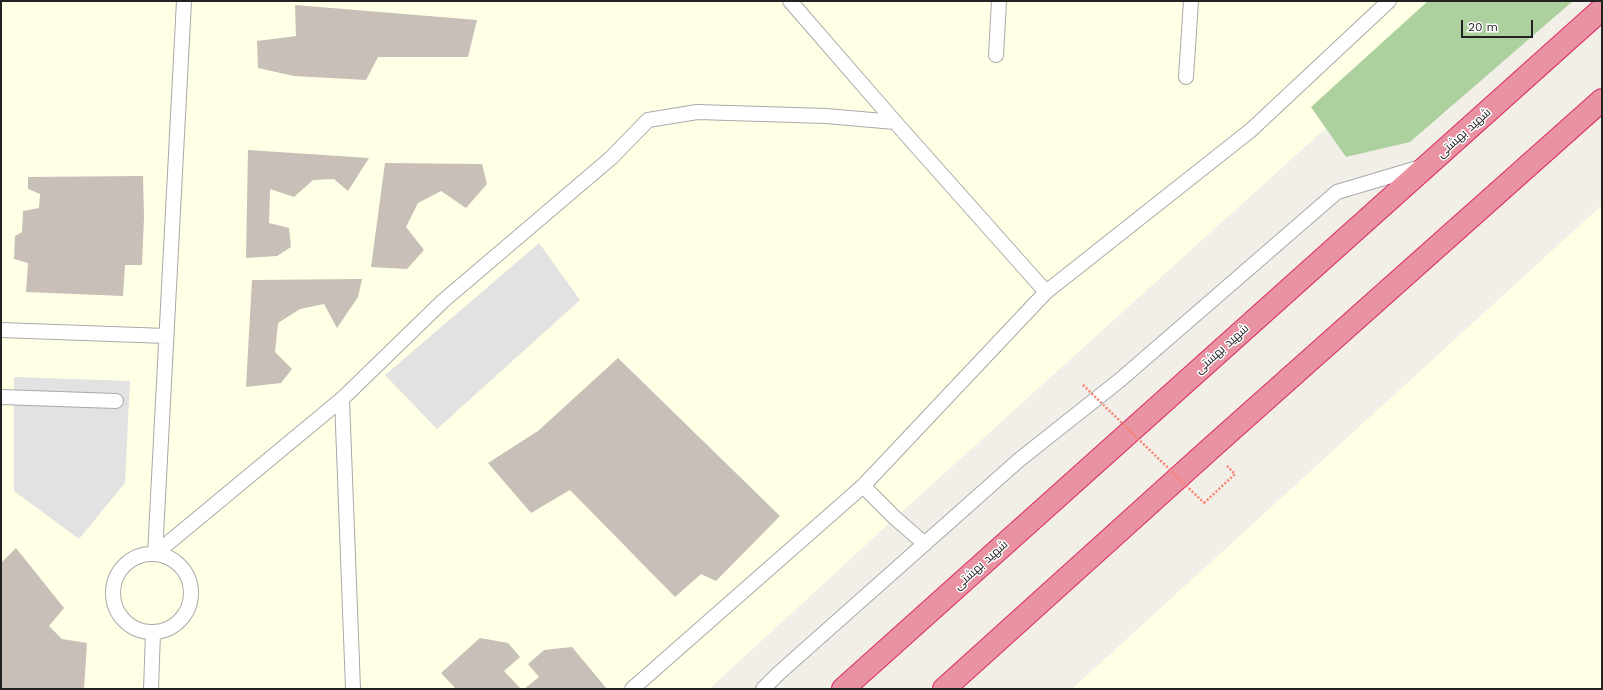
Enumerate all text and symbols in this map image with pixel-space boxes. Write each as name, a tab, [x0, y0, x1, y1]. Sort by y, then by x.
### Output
scale bar	[1463, 12, 1535, 38]
text: 20 m	[1468, 20, 1498, 34]
street label: شهید بهشتی	[1434, 105, 1494, 161]
street label: شهید بهشتی	[1192, 321, 1252, 377]
street label: شهید بهشتی	[951, 537, 1011, 593]

